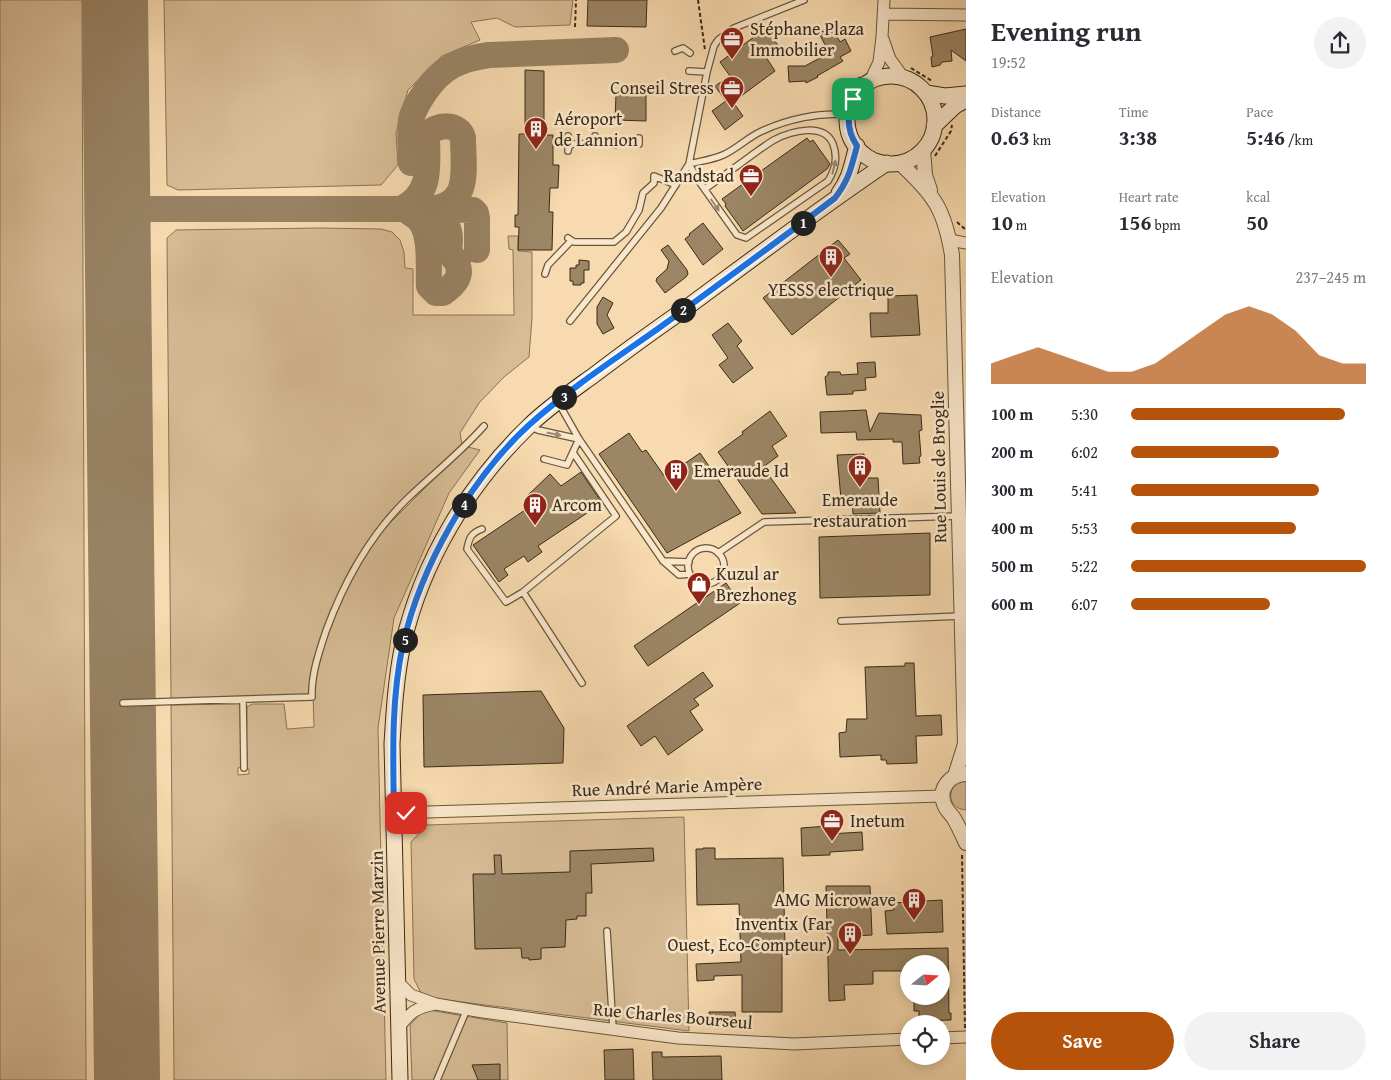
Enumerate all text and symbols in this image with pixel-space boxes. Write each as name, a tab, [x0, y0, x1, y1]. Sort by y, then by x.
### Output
text: Evening run	[991, 10, 1142, 51]
place label: Stéphane Plaza Immobilier	[750, 15, 865, 63]
button: share	[1314, 17, 1366, 69]
office icon: Stéphane Plaza Immobilier	[719, 26, 745, 60]
text: 19:52	[991, 50, 1026, 74]
place label: Conseil Stress	[610, 74, 714, 101]
office icon: Conseil Stress	[719, 75, 745, 109]
pin	[832, 78, 874, 120]
icon: arrive	[839, 85, 867, 113]
text: Distance	[991, 102, 1041, 122]
text: Time	[1119, 102, 1148, 122]
text: Pace	[1246, 102, 1273, 122]
place label: Aéroport de Lannion	[554, 105, 638, 153]
building icon: Aéroport de Lannion	[523, 116, 549, 150]
text: 0.63	[991, 122, 1030, 153]
text: 3:38	[1119, 122, 1157, 153]
text: 5:46	[1246, 122, 1285, 153]
text: km	[1030, 130, 1051, 150]
text: /km	[1285, 130, 1313, 150]
one-way arrow	[830, 159, 838, 175]
place label: Randstad	[664, 162, 734, 189]
office icon: Randstad	[738, 163, 764, 197]
text: Elevation	[991, 187, 1046, 207]
text: Heart rate	[1119, 187, 1179, 207]
text: kcal	[1246, 187, 1270, 207]
one-way arrow	[710, 198, 720, 211]
text: 10	[991, 207, 1013, 238]
text: 156	[1119, 207, 1151, 238]
text: 50	[1246, 207, 1268, 238]
pin: 1	[790, 210, 816, 236]
text: 1	[800, 213, 807, 233]
text: m	[1013, 215, 1027, 235]
text: bpm	[1151, 215, 1181, 235]
building icon: YESSS electrique	[818, 244, 844, 278]
text: Elevation	[991, 265, 1054, 289]
text: 237–245 m	[1296, 265, 1366, 289]
place label: YESSS electrique	[768, 276, 894, 303]
pin: 2	[670, 298, 696, 322]
text: 2	[680, 300, 687, 320]
pin: 3	[552, 384, 576, 410]
text: 3	[561, 387, 568, 407]
street label: Rue Louis de Broglie	[924, 391, 953, 543]
text: 100 m	[991, 402, 1033, 426]
text: 5:30	[1071, 402, 1098, 426]
one-way arrow	[546, 430, 562, 438]
text: 200 m	[991, 440, 1033, 464]
text: 6:02	[1071, 440, 1098, 464]
building icon: Emeraude restauration	[847, 454, 873, 488]
place label: Emeraude Id	[694, 457, 789, 484]
building icon: Emeraude Id	[663, 458, 689, 492]
text: 300 m	[991, 478, 1033, 502]
text: 5:41	[1071, 478, 1098, 502]
place label: Emeraude restauration	[813, 486, 907, 534]
place label: Arcom	[552, 491, 602, 518]
pin: 4	[452, 492, 476, 518]
building icon: Arcom	[522, 492, 548, 526]
text: 4	[461, 495, 468, 515]
text: 400 m	[991, 516, 1033, 540]
text: 5:53	[1071, 516, 1098, 540]
text: 500 m	[991, 554, 1033, 578]
text: 5:22	[1071, 554, 1098, 578]
place label: Kuzul ar Brezhoneg	[716, 560, 797, 608]
shop icon: Kuzul ar Brezhoneg	[686, 571, 712, 605]
text: 600 m	[991, 592, 1033, 616]
text: 6:07	[1071, 592, 1098, 616]
pin: 5	[392, 628, 418, 652]
text: 5	[402, 630, 409, 650]
street label: Rue André Marie Ampère	[571, 770, 763, 803]
pin	[385, 792, 427, 834]
icon: check	[392, 799, 420, 827]
place label: Inetum	[850, 807, 905, 834]
office icon: Inetum	[819, 808, 845, 842]
street label: Avenue Pierre Marzin	[363, 850, 392, 1014]
place label: AMG Microwave	[774, 886, 896, 913]
building icon: AMG Microwave	[901, 887, 927, 921]
place label: Inventix (Far Ouest, Eco-Compteur)	[667, 910, 833, 958]
building icon: Inventix (Far Ouest, Eco-Compteur)	[837, 921, 863, 955]
north arrow	[900, 955, 950, 1005]
map controls	[900, 955, 950, 1065]
street label: Rue Charles Bourseul	[592, 995, 754, 1036]
button: Save	[991, 1012, 1174, 1070]
button: Share	[1184, 1012, 1366, 1070]
button: locate	[900, 1015, 950, 1065]

